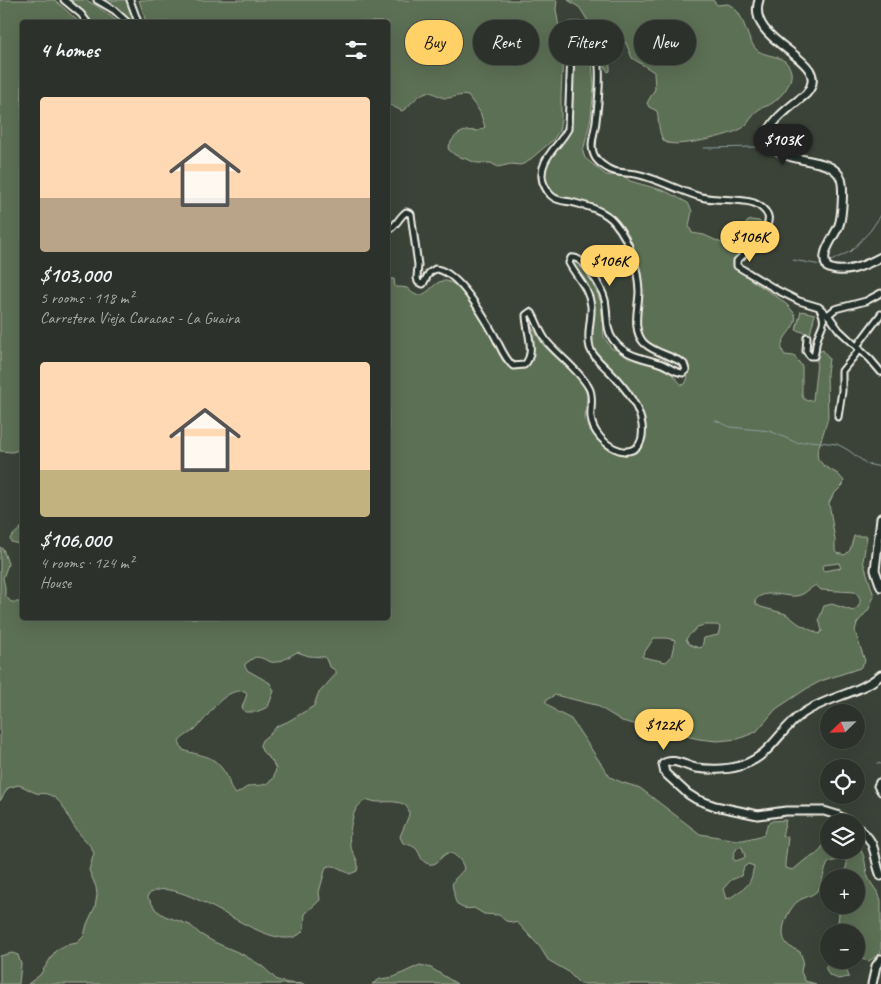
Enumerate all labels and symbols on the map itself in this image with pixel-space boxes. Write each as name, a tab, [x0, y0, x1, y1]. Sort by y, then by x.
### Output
pin: $103K	[748, 124, 818, 166]
pin: $106K	[715, 220, 785, 263]
pin: $106K	[575, 244, 645, 287]
north arrow	[820, 704, 865, 749]
pin: $122K	[629, 708, 699, 751]

